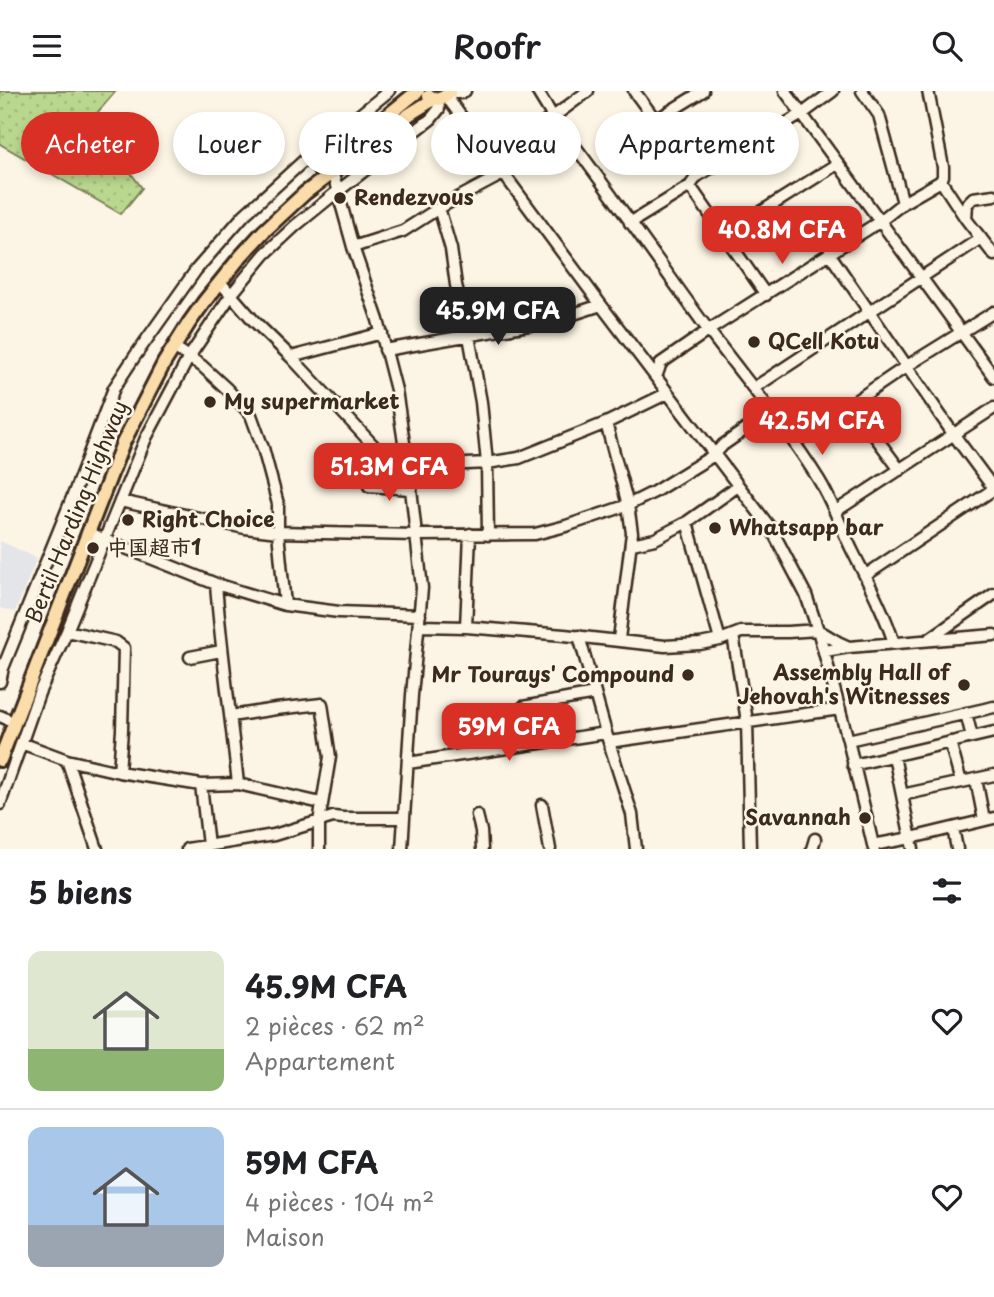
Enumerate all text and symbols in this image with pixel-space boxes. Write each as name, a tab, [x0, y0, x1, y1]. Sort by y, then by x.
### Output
text: Roofr	[453, 22, 541, 70]
icon: menu	[28, 27, 66, 65]
icon: search	[928, 27, 966, 65]
chip: Acheter	[21, 112, 159, 175]
chip: Louer	[173, 112, 285, 175]
chip: Filtres	[299, 112, 417, 175]
chip: Nouveau	[431, 112, 581, 175]
chip: Appartement	[595, 112, 799, 175]
place label: Rendezvous	[354, 180, 474, 212]
marker: Rendezvous	[332, 190, 348, 206]
pin: 40.8M CFA	[702, 207, 862, 266]
text: 40.8M CFA	[718, 211, 846, 246]
pin: 45.9M CFA	[418, 287, 578, 347]
text: 45.9M CFA	[436, 292, 560, 327]
place label: QCell Kotu	[768, 324, 879, 356]
marker: QCell Kotu	[746, 334, 762, 350]
place label: My supermarket	[224, 384, 400, 416]
marker: My supermarket	[202, 394, 218, 410]
street label: Bertil Harding Highway	[16, 395, 134, 627]
pin: 42.5M CFA	[742, 397, 902, 457]
text: 42.5M CFA	[759, 402, 885, 437]
pin: 51.3M CFA	[309, 443, 469, 503]
text: 51.3M CFA	[330, 448, 448, 483]
place label: Right Choice	[142, 502, 275, 534]
place label: Whatsapp bar	[729, 510, 884, 542]
marker: Right Choice	[120, 512, 136, 528]
marker: Whatsapp bar	[707, 520, 723, 536]
place label: 中国超市1	[107, 530, 201, 562]
marker: 中国超市1	[85, 540, 101, 556]
place label: Assembly Hall of Jehovah's Witnesses	[738, 655, 952, 711]
place label: Mr Tourays' Compound	[431, 657, 674, 689]
marker: Mr Tourays' Compound	[680, 667, 696, 683]
marker: Assembly Hall of Jehovah's Witnesses	[956, 677, 972, 693]
pin: 59M CFA	[444, 703, 574, 763]
text: 59M CFA	[458, 708, 560, 743]
place label: Savannah	[745, 800, 851, 832]
marker: Savannah	[857, 810, 873, 826]
text: 5 biens	[28, 869, 132, 914]
icon: filters	[928, 872, 966, 910]
text: 45.9M CFA	[245, 963, 407, 1008]
icon: home	[84, 979, 168, 1063]
icon: heart	[928, 1002, 966, 1040]
text: 2 pièces · 62 m²	[245, 1008, 425, 1043]
text: Appartement	[245, 1043, 395, 1078]
text: 59M CFA	[245, 1139, 379, 1184]
icon: home	[84, 1155, 168, 1239]
icon: heart	[928, 1178, 966, 1216]
text: 4 pièces · 104 m²	[245, 1184, 434, 1219]
text: Maison	[245, 1219, 325, 1254]

